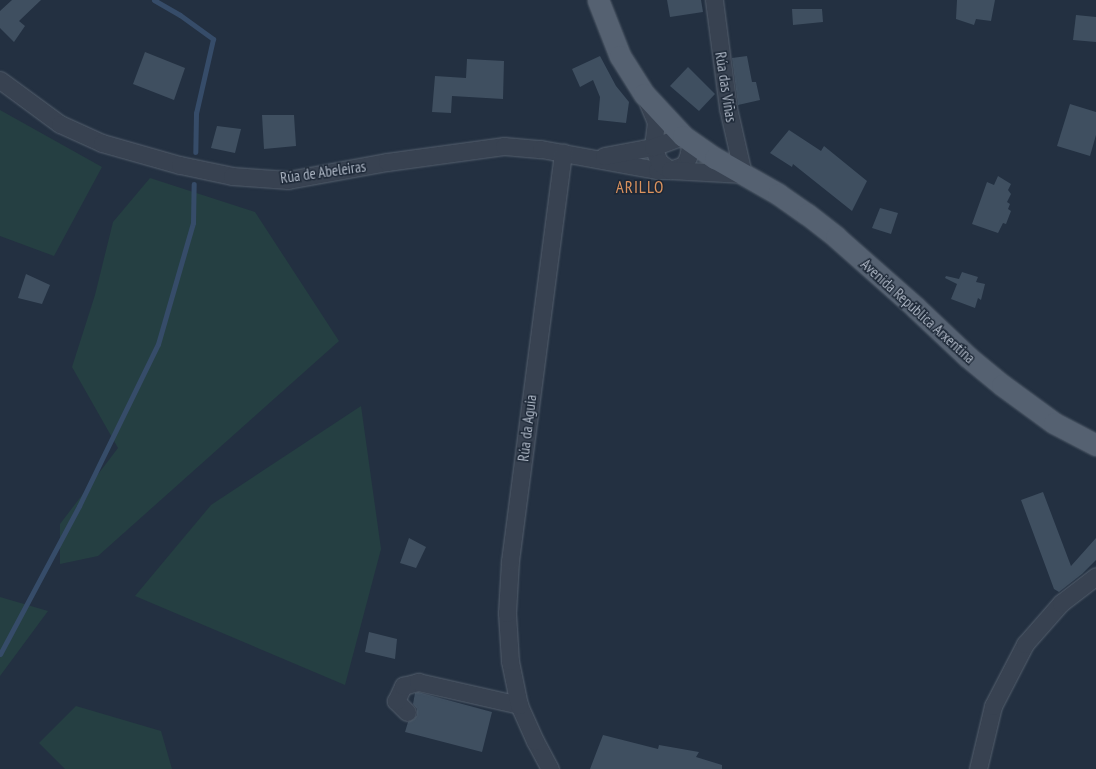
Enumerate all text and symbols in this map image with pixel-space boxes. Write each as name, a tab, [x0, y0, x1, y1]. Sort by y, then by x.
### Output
street label: Rúa das Viñas	[712, 50, 740, 124]
street label: Rúa de Abeleiras	[279, 157, 367, 187]
district label: ARILLO	[616, 178, 664, 198]
street label: Avenida República Arxentina	[857, 255, 979, 367]
street label: Rúa da Aguia	[514, 393, 540, 463]

